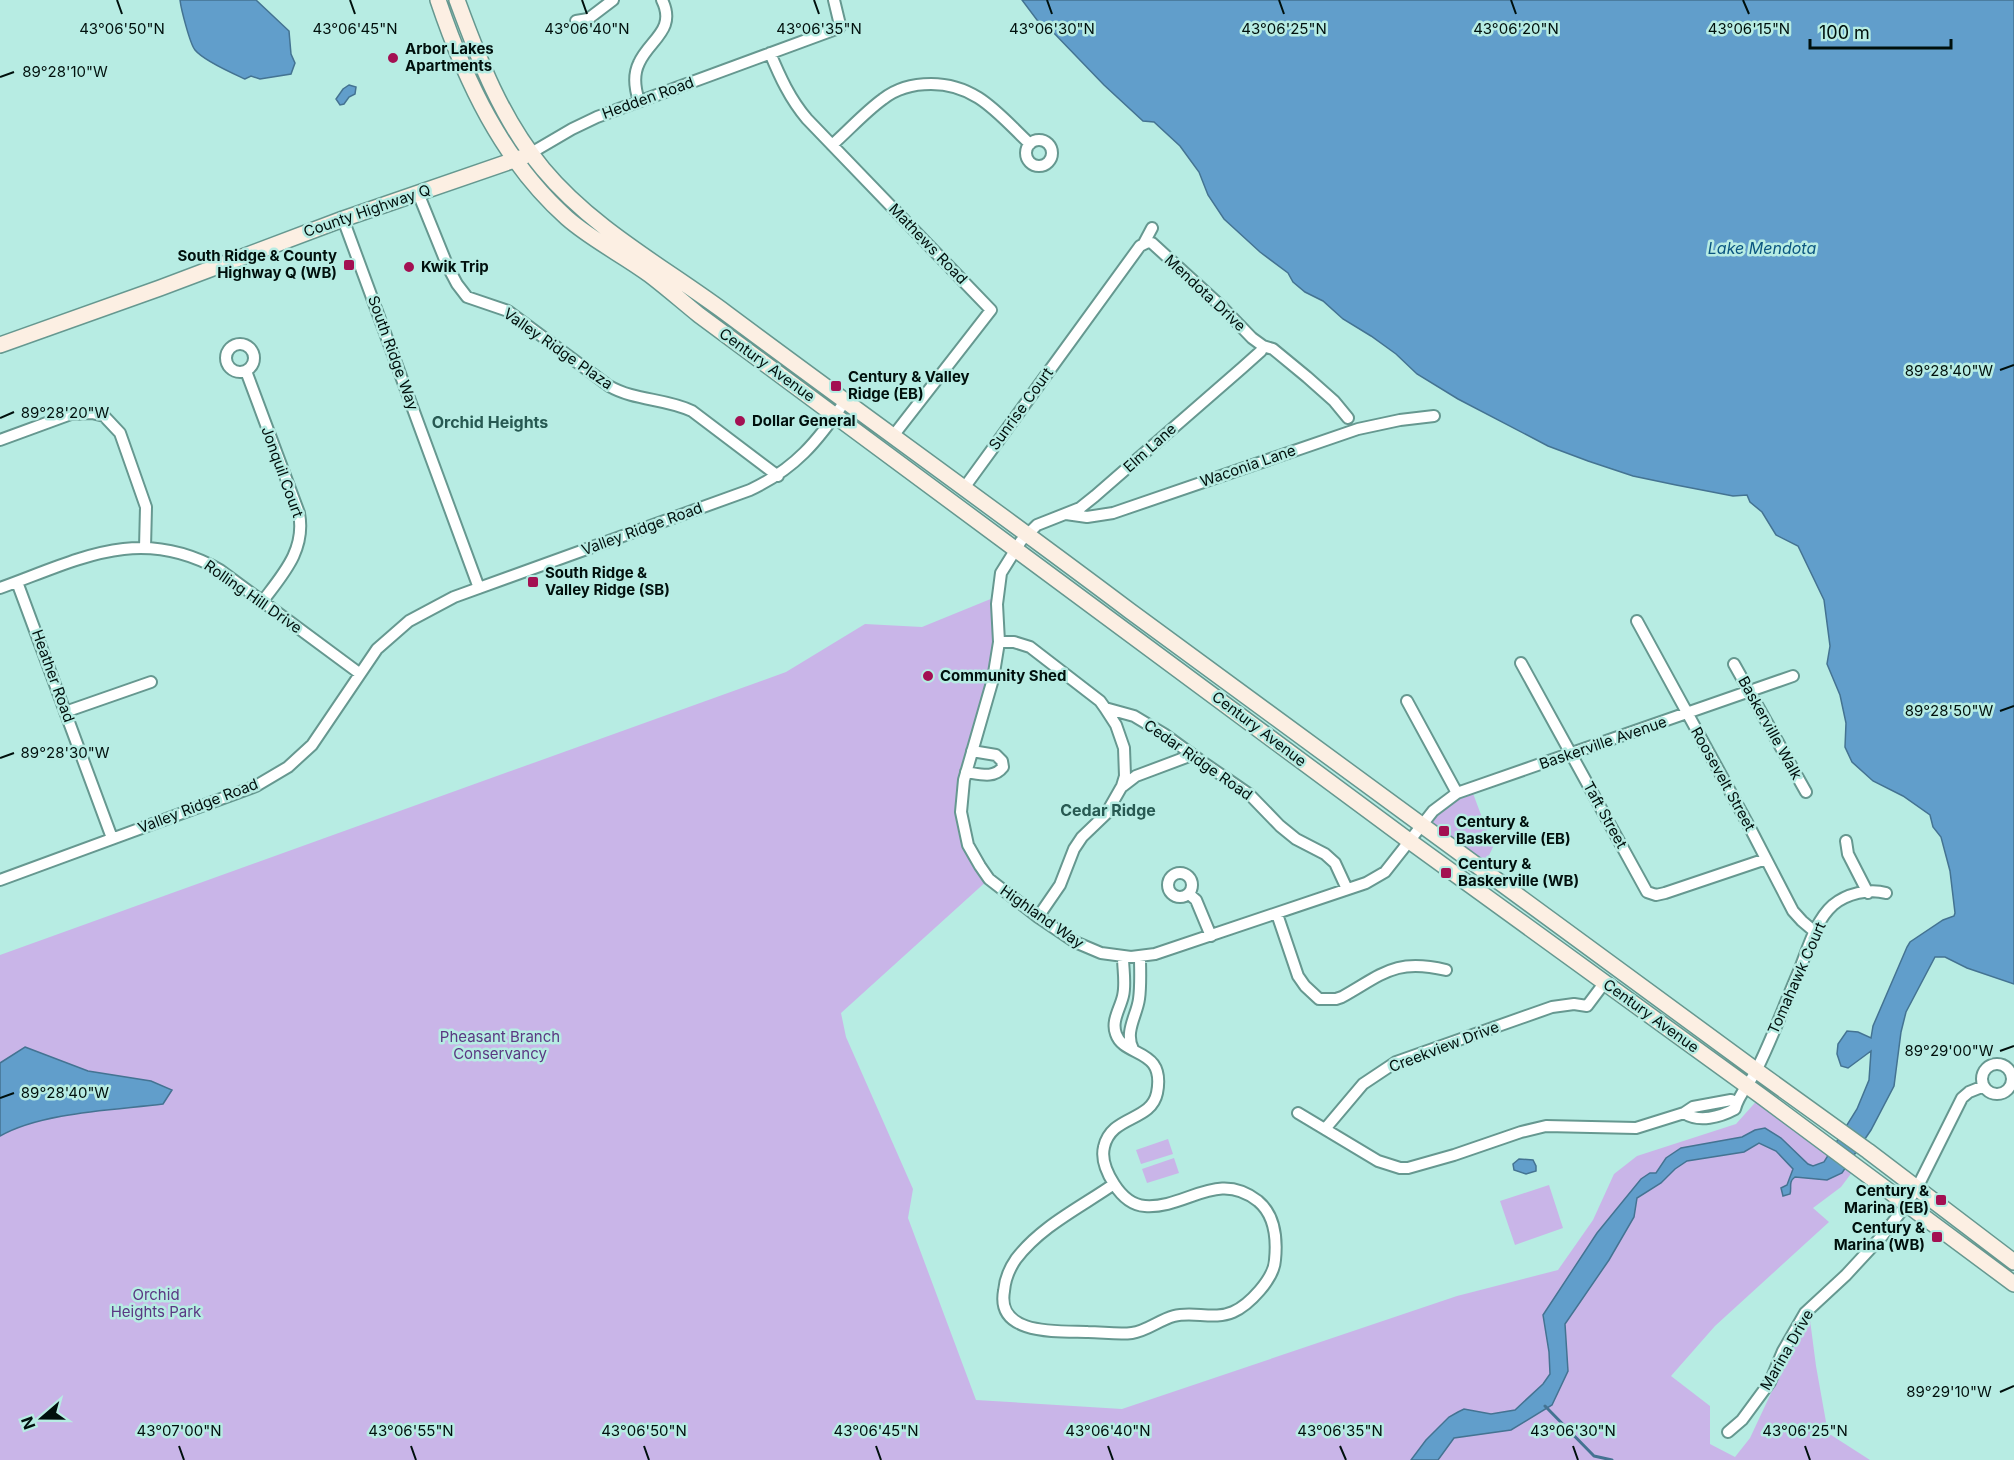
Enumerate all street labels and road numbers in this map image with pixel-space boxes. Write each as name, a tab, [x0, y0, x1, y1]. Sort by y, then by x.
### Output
street label: Hedden Road	[599, 72, 696, 123]
street label: County Highway Q	[301, 180, 433, 241]
street label: Mathews Road	[885, 199, 972, 288]
street label: Mendota Drive	[1161, 250, 1250, 335]
street label: South Ridge Way	[364, 293, 423, 413]
street label: Valley Ridge Plaza	[500, 304, 617, 393]
street label: Century Avenue	[716, 324, 819, 406]
street label: Sunrise Court	[984, 364, 1057, 454]
street label: Elm Lane	[1119, 419, 1180, 476]
street label: Jonquil Court	[257, 424, 308, 520]
street label: Waconia Lane	[1198, 440, 1298, 491]
street label: Valley Ridge Road	[579, 498, 705, 559]
street label: Rolling Hill Drive	[201, 556, 306, 637]
street label: Heather Road	[28, 627, 79, 725]
street label: Baskerville Walk	[1734, 673, 1807, 783]
street label: Century Avenue	[1208, 687, 1310, 770]
street label: Baskerville Avenue	[1537, 712, 1669, 773]
street label: Cedar Ridge Road	[1140, 715, 1256, 804]
street label: Roosevelt Street	[1687, 723, 1760, 834]
street label: Valley Ridge Road	[135, 774, 261, 837]
street label: Taft Street	[1579, 778, 1632, 852]
street label: Highland Way	[997, 881, 1088, 953]
street label: Tomahawk Court	[1763, 919, 1830, 1037]
street label: Century Avenue	[1600, 975, 1703, 1057]
street label: Creekview Drive	[1386, 1017, 1502, 1076]
street label: Marina Drive	[1756, 1306, 1817, 1394]

